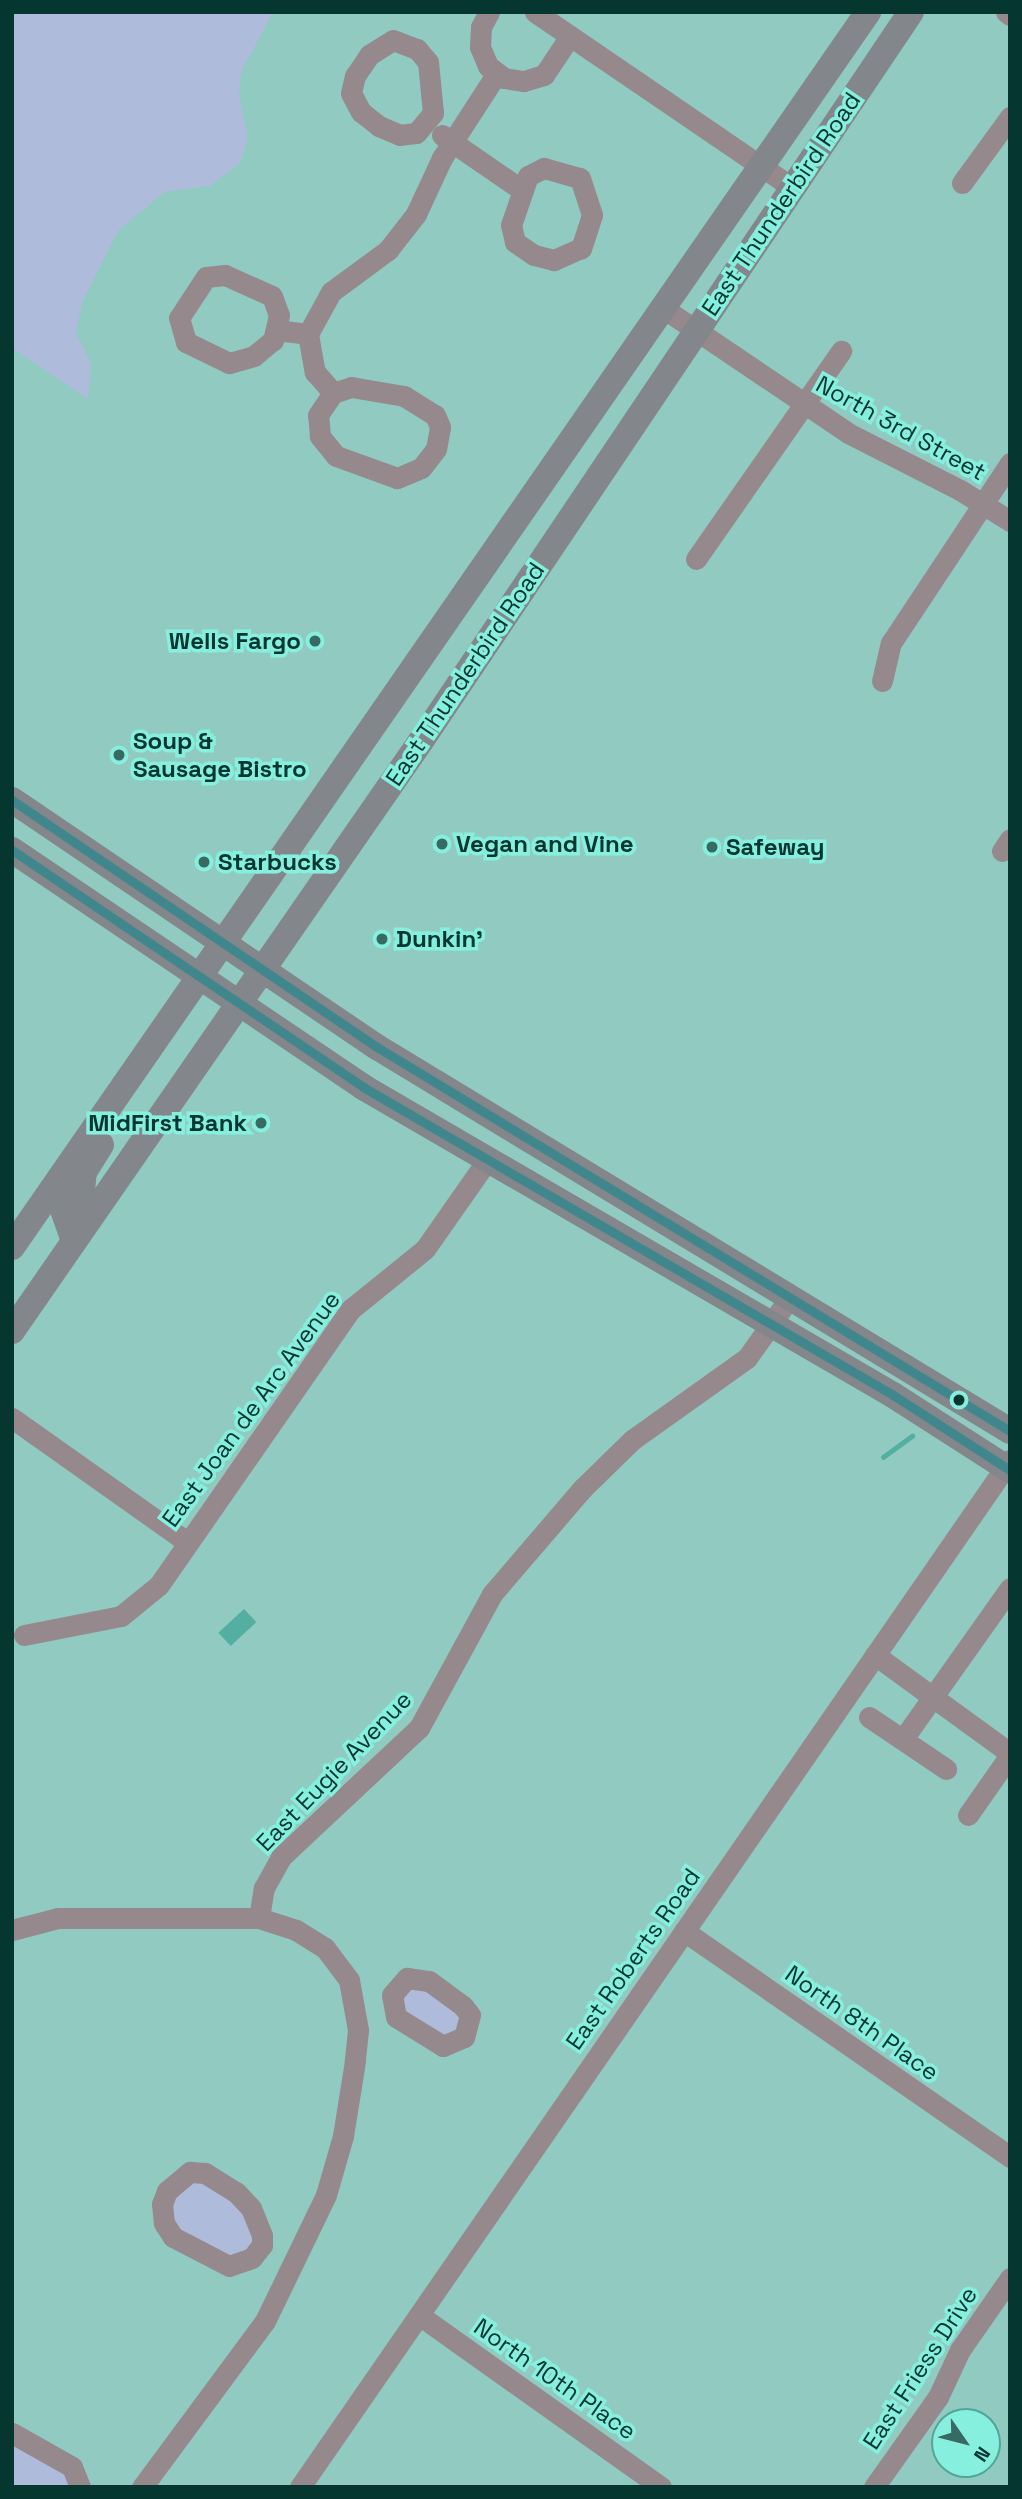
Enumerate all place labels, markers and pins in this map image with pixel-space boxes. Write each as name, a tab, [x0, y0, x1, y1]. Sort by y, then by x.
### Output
place label: Wells Fargo	[169, 627, 301, 655]
marker: Wells Fargo	[307, 633, 323, 649]
place label: Soup & Sausage Bistro	[133, 727, 307, 783]
marker: Soup & Sausage Bistro	[111, 747, 127, 763]
place label: Vegan and Vine	[456, 830, 634, 858]
place label: Safeway	[726, 833, 825, 861]
marker: Vegan and Vine	[434, 836, 450, 852]
marker: Safeway	[704, 839, 720, 855]
place label: Starbucks	[218, 848, 337, 876]
marker: Starbucks	[196, 854, 212, 870]
place label: Dunkin'	[396, 925, 483, 953]
marker: Dunkin'	[374, 931, 390, 947]
place label: MidFirst Bank	[88, 1109, 247, 1137]
marker: MidFirst Bank	[253, 1115, 269, 1131]
unlabelled marker	[952, 1393, 966, 1407]

